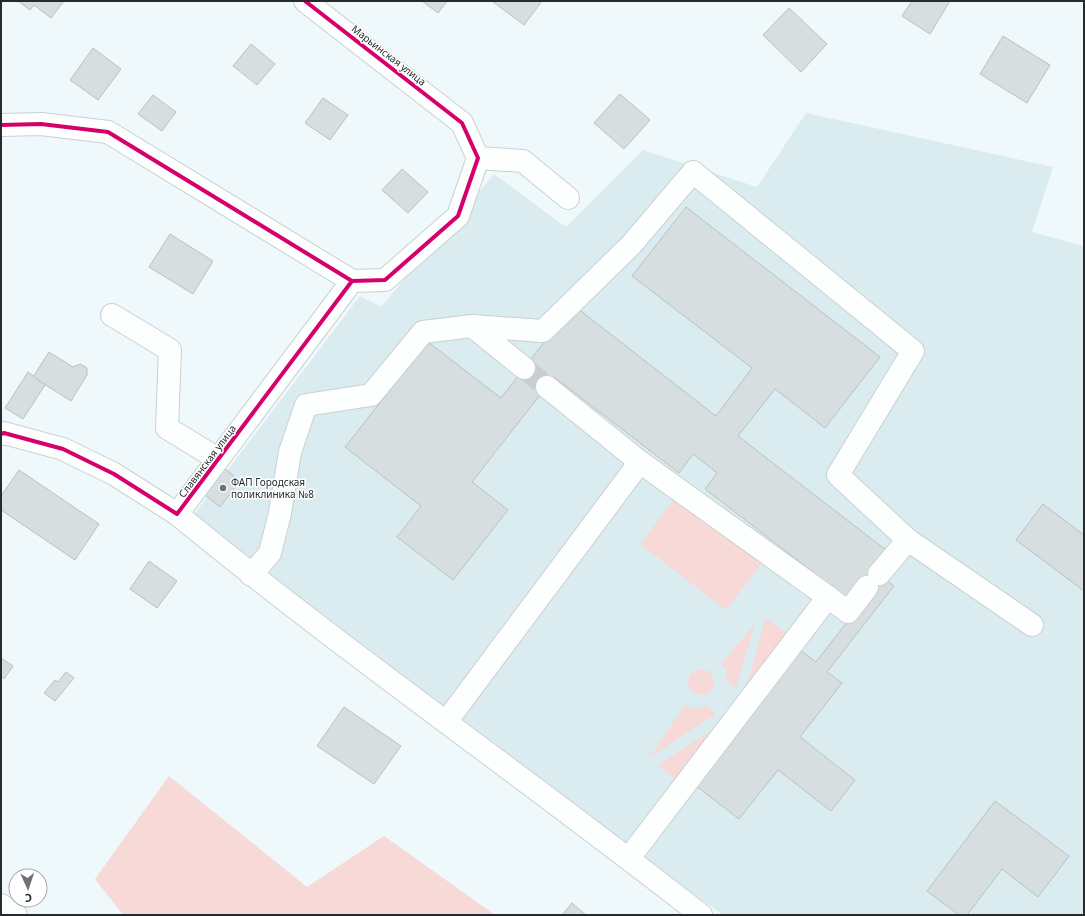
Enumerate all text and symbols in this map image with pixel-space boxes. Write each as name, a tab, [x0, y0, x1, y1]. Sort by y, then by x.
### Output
street label: Марьинская улица	[349, 22, 429, 88]
street label: Славянская улица	[175, 422, 239, 500]
place label: ФАП Городская поликлиника №8	[231, 475, 314, 501]
marker: ФАП Городская поликлиника №8	[218, 483, 228, 493]
north arrow	[8, 868, 48, 908]
text: С	[25, 891, 32, 906]

